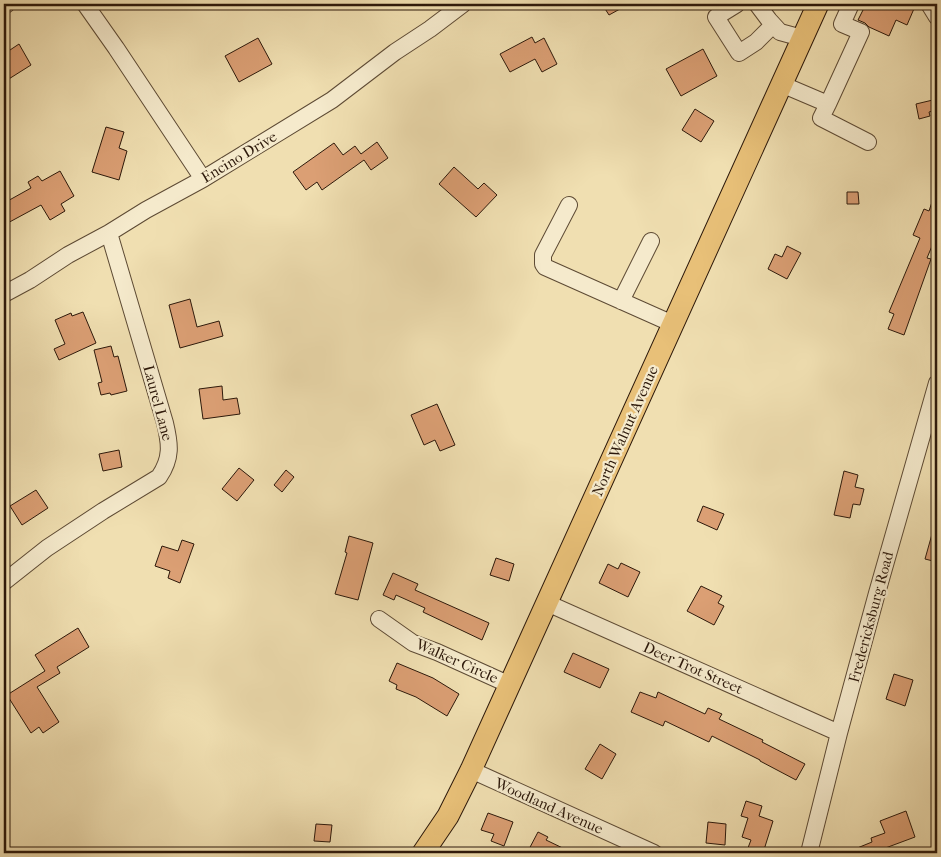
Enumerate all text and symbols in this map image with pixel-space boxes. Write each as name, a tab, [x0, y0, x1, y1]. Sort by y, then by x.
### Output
street label: Encino Drive	[198, 127, 281, 187]
street label: North Walnut Avenue	[588, 362, 662, 499]
street label: Laurel Lane	[139, 363, 177, 443]
street label: Fredericksburg Road	[845, 549, 897, 685]
street label: Walker Circle	[412, 634, 501, 687]
street label: Deer Trot Street	[640, 638, 746, 698]
street label: Woodland Avenue	[491, 774, 606, 838]

